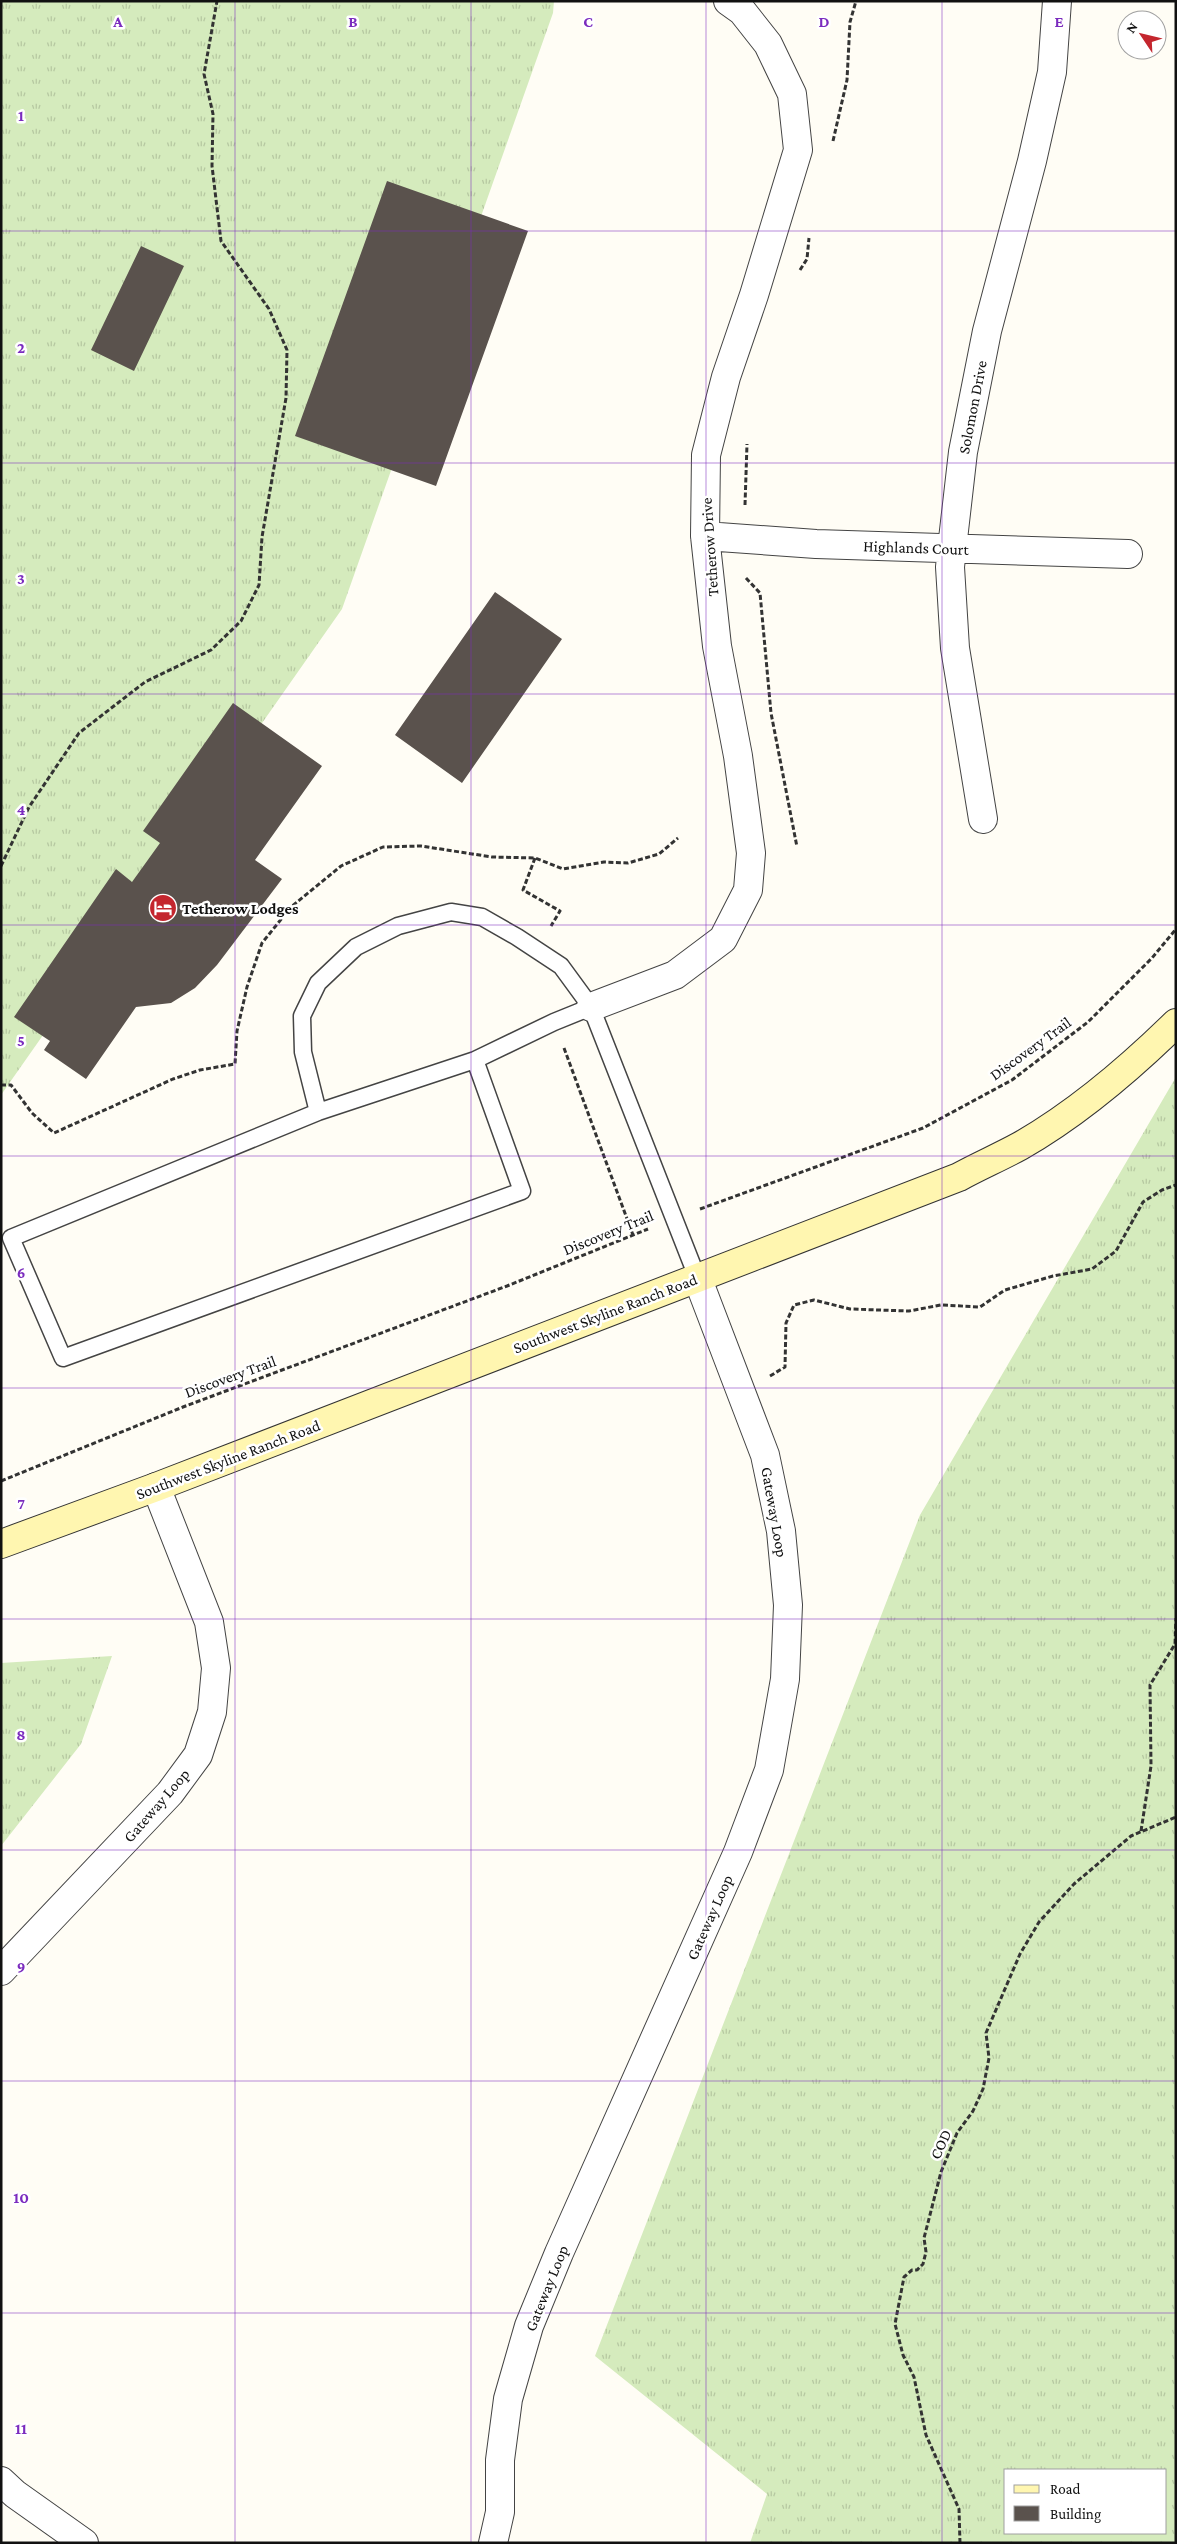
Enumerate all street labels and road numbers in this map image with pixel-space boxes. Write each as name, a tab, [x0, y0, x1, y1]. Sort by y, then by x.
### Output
street label: Solomon Drive	[955, 359, 990, 455]
street label: Tetherow Drive	[698, 497, 721, 597]
street label: Highlands Court	[863, 537, 970, 559]
street label: Discovery Trail	[987, 1013, 1075, 1084]
street label: Discovery Trail	[561, 1207, 656, 1259]
street label: Southwest Skyline Ranch Road	[511, 1270, 700, 1357]
street label: Discovery Trail	[182, 1352, 278, 1402]
street label: Southwest Skyline Ranch Road	[134, 1416, 323, 1503]
street label: Gateway Loop	[757, 1466, 791, 1559]
street label: Gateway Loop	[120, 1765, 194, 1846]
street label: Gateway Loop	[683, 1872, 737, 1963]
street label: COD	[926, 2127, 954, 2162]
street label: Gateway Loop	[521, 2243, 572, 2334]

